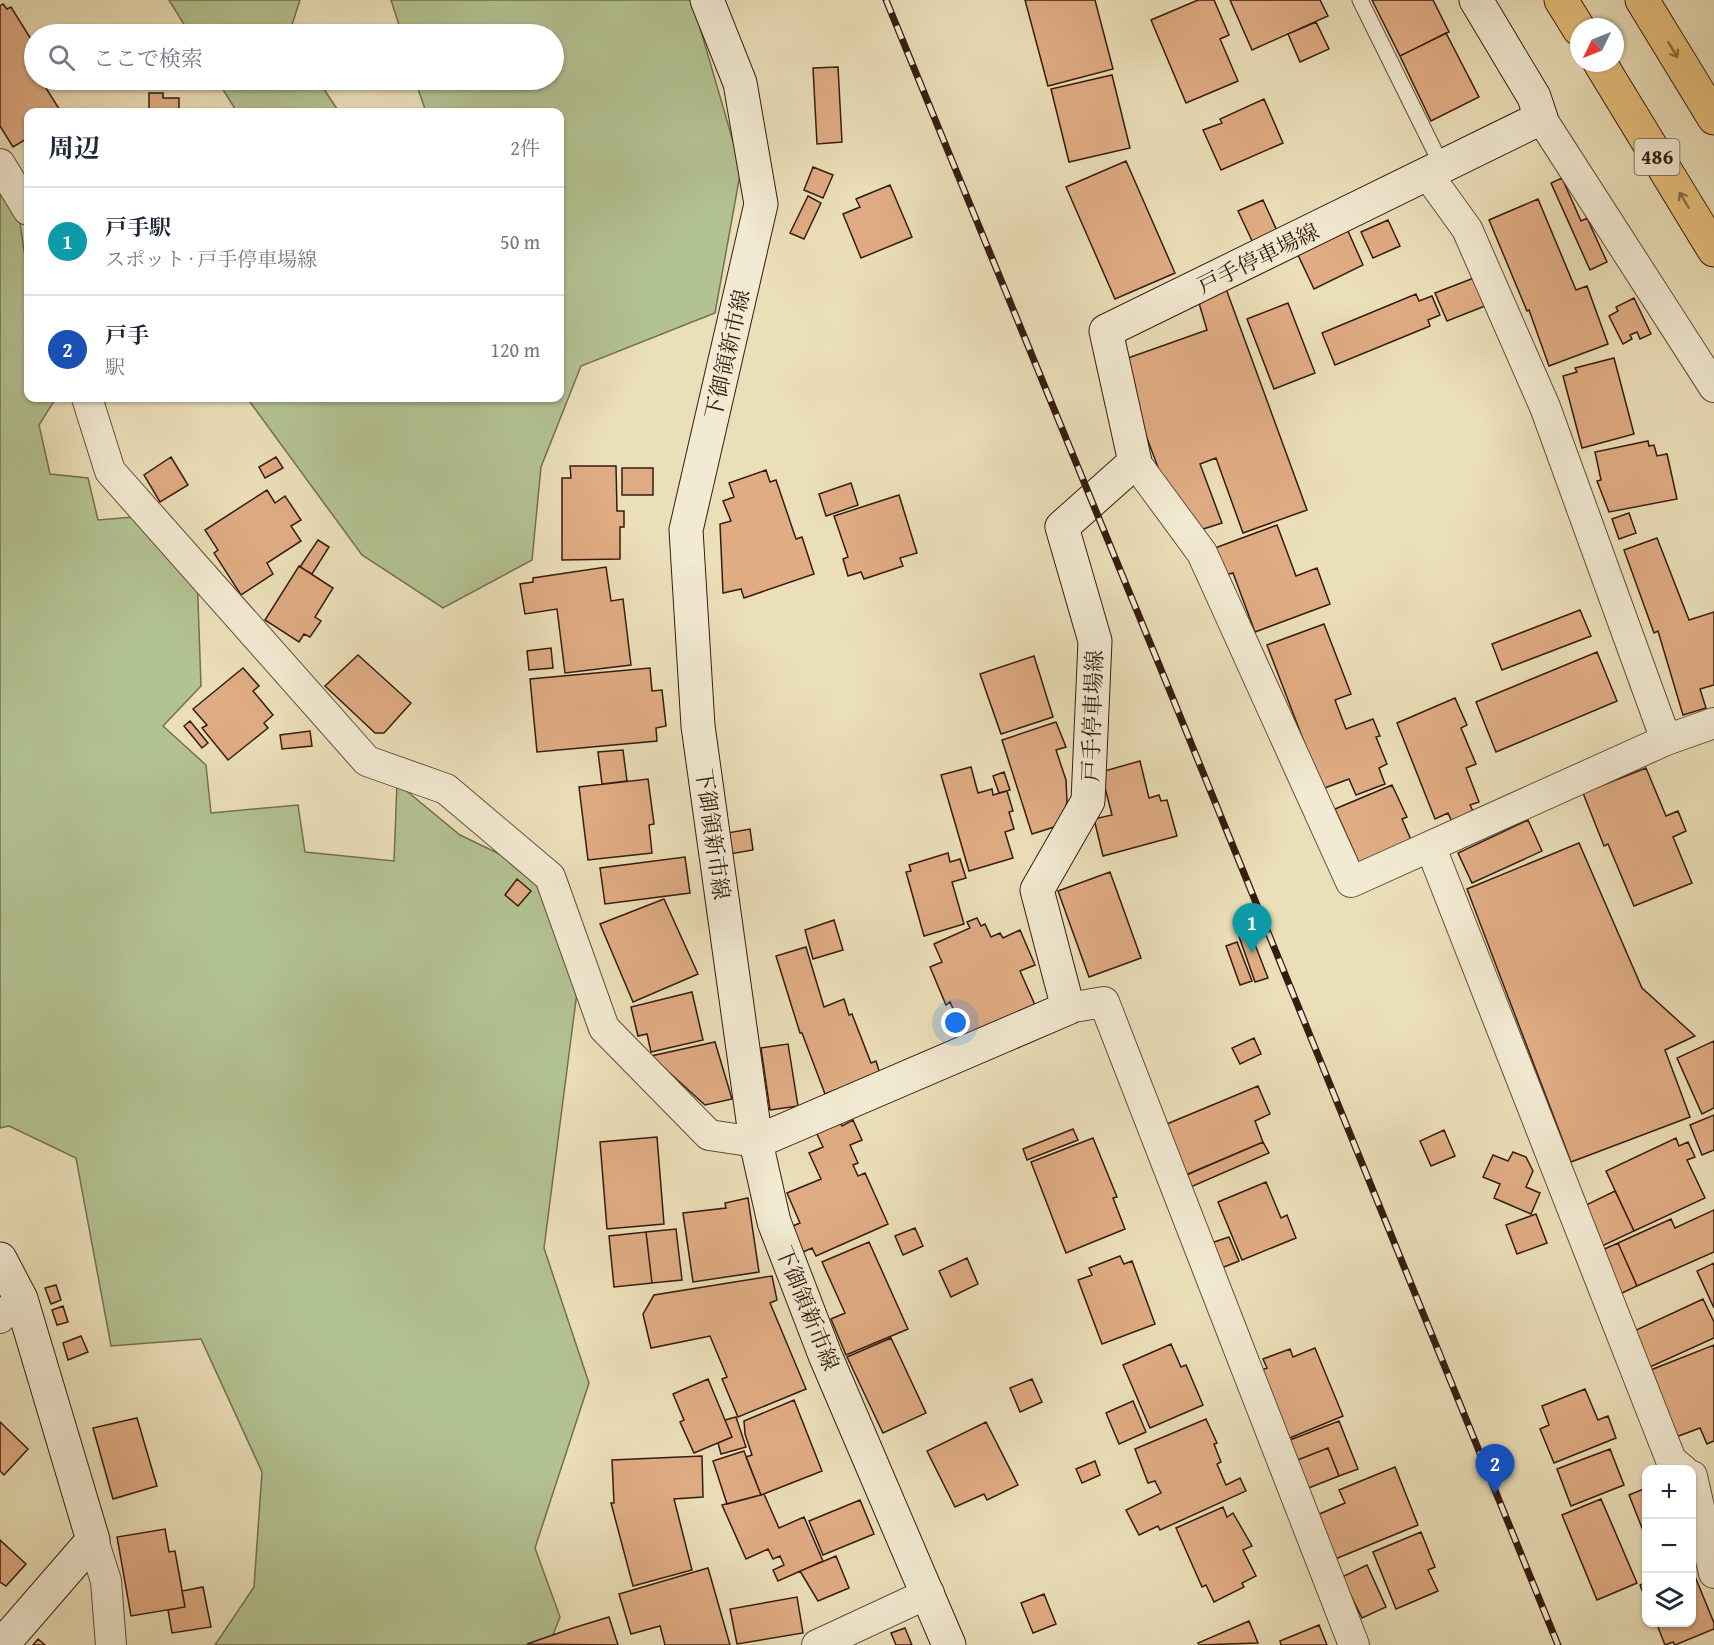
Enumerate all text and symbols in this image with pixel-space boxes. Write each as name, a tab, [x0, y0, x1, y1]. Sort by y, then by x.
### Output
north arrow	[1570, 18, 1624, 72]
search box	[24, 24, 564, 90]
icon: search	[45, 41, 78, 74]
one-way arrow	[1667, 41, 1679, 58]
text: ここで検索	[93, 42, 203, 74]
text: 周辺	[48, 128, 100, 167]
text: 2件	[510, 133, 540, 162]
road number: 486	[1634, 139, 1680, 175]
one-way arrow	[1677, 192, 1690, 209]
text: 戸手駅	[105, 211, 171, 243]
street label: 戸手停車場線	[1192, 215, 1324, 301]
text: 1	[62, 227, 73, 256]
text: 50 m	[500, 227, 540, 256]
text: スポット · 戸手停車場線	[105, 244, 317, 273]
street label: 下御領新市線	[697, 286, 757, 422]
text: 戸手	[105, 319, 149, 351]
text: 2	[62, 335, 73, 364]
text: 120 m	[490, 335, 540, 364]
text: 駅	[105, 352, 125, 381]
street label: 戸手停車場線	[1074, 649, 1110, 783]
street label: 下御領新市線	[688, 766, 738, 902]
pin: 1	[1232, 904, 1272, 953]
your location	[941, 1008, 970, 1037]
street label: 下御領新市線	[768, 1241, 848, 1375]
pin: 2	[1476, 1444, 1514, 1494]
map controls	[1642, 1465, 1696, 1627]
button: +	[1642, 1465, 1696, 1519]
button: −	[1642, 1519, 1696, 1573]
button: layers	[1642, 1573, 1696, 1627]

